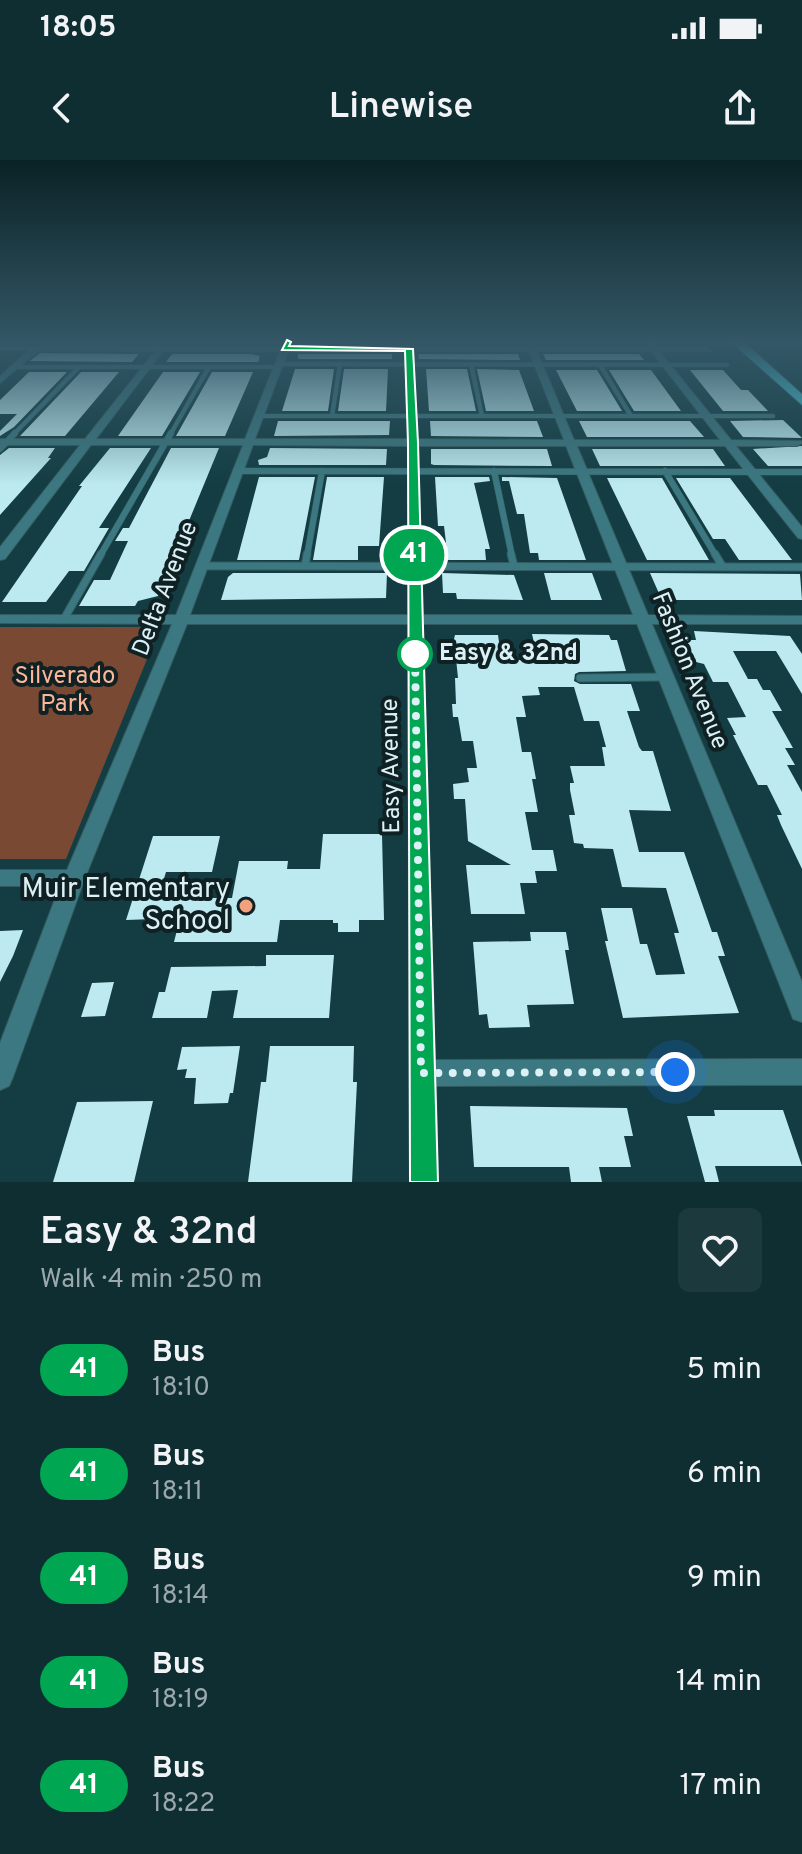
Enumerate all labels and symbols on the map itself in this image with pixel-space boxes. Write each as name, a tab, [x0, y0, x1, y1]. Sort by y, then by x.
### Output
street label: Delta Avenue	[127, 517, 205, 661]
line badge: 41	[378, 529, 450, 581]
street label: Fashion Avenue	[644, 588, 734, 754]
marker: Easy & 32nd	[398, 637, 432, 671]
place label: Easy & 32nd	[439, 639, 578, 669]
park label: Silverado Park	[15, 662, 115, 720]
street label: Easy Avenue	[376, 698, 408, 834]
place label: Muir Elementary School	[22, 872, 230, 940]
marker: Muir Elementary School	[237, 897, 255, 915]
your location	[655, 1052, 695, 1092]

